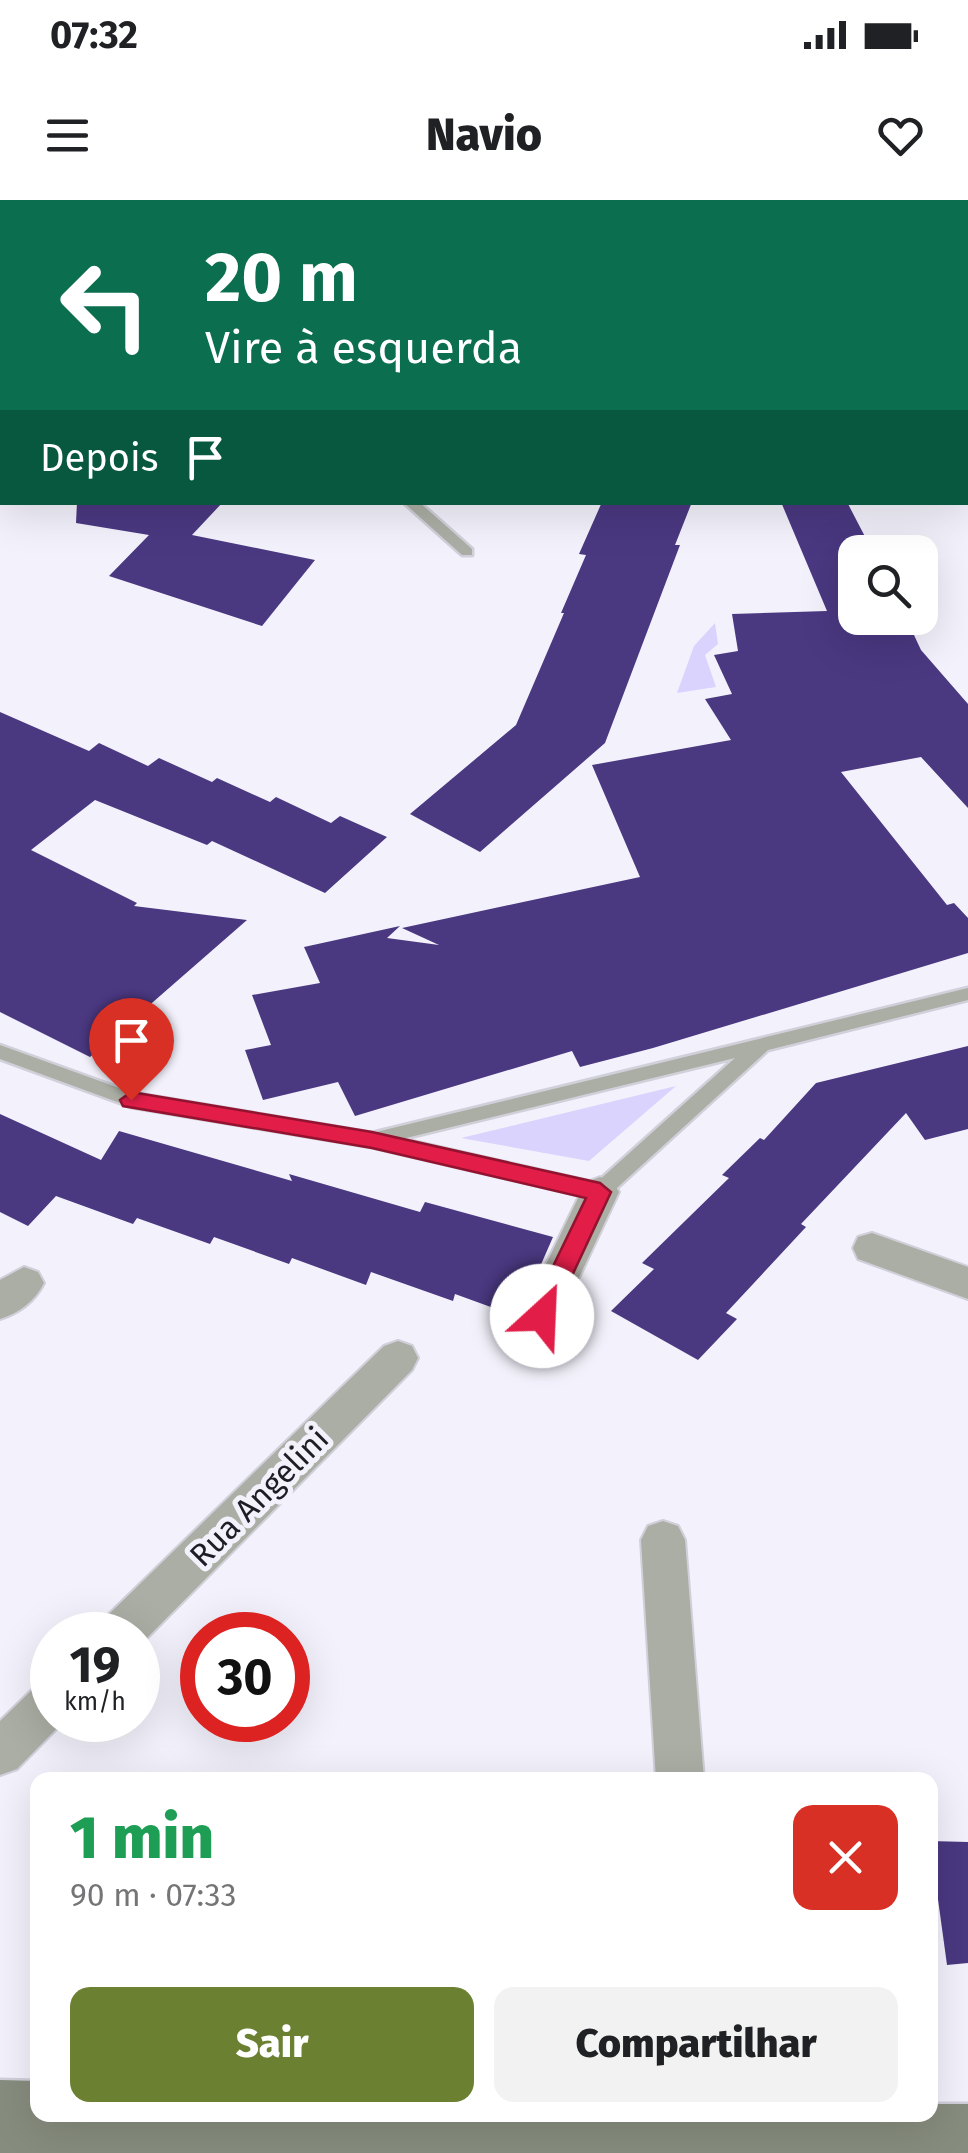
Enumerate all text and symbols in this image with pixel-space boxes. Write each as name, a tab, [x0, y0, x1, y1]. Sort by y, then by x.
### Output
text: 07:32	[50, 12, 138, 58]
icon: menu	[40, 108, 95, 163]
text: Navio	[426, 108, 542, 162]
icon: heart	[873, 108, 928, 163]
text: 20 m	[205, 236, 358, 320]
icon: left	[40, 240, 170, 370]
text: Vire à esquerda	[205, 321, 522, 375]
icon: arrive	[178, 430, 233, 485]
text: Depois	[40, 435, 158, 481]
map controls	[838, 535, 938, 635]
button: search	[838, 535, 938, 635]
pin	[89, 998, 174, 1101]
icon: arrive	[104, 1013, 159, 1068]
position arrow	[490, 1264, 594, 1368]
street label: Rua Angelini	[182, 1420, 336, 1574]
speed limit sign: 30	[180, 1612, 310, 1742]
text: 19	[69, 1635, 121, 1695]
text: km/h	[64, 1687, 126, 1717]
text: 1 min	[70, 1802, 214, 1874]
button: close	[793, 1805, 898, 1910]
text: 90 m · 07:33	[70, 1876, 237, 1914]
button: Sair	[70, 1987, 474, 2102]
button: Compartilhar	[494, 1987, 898, 2102]

